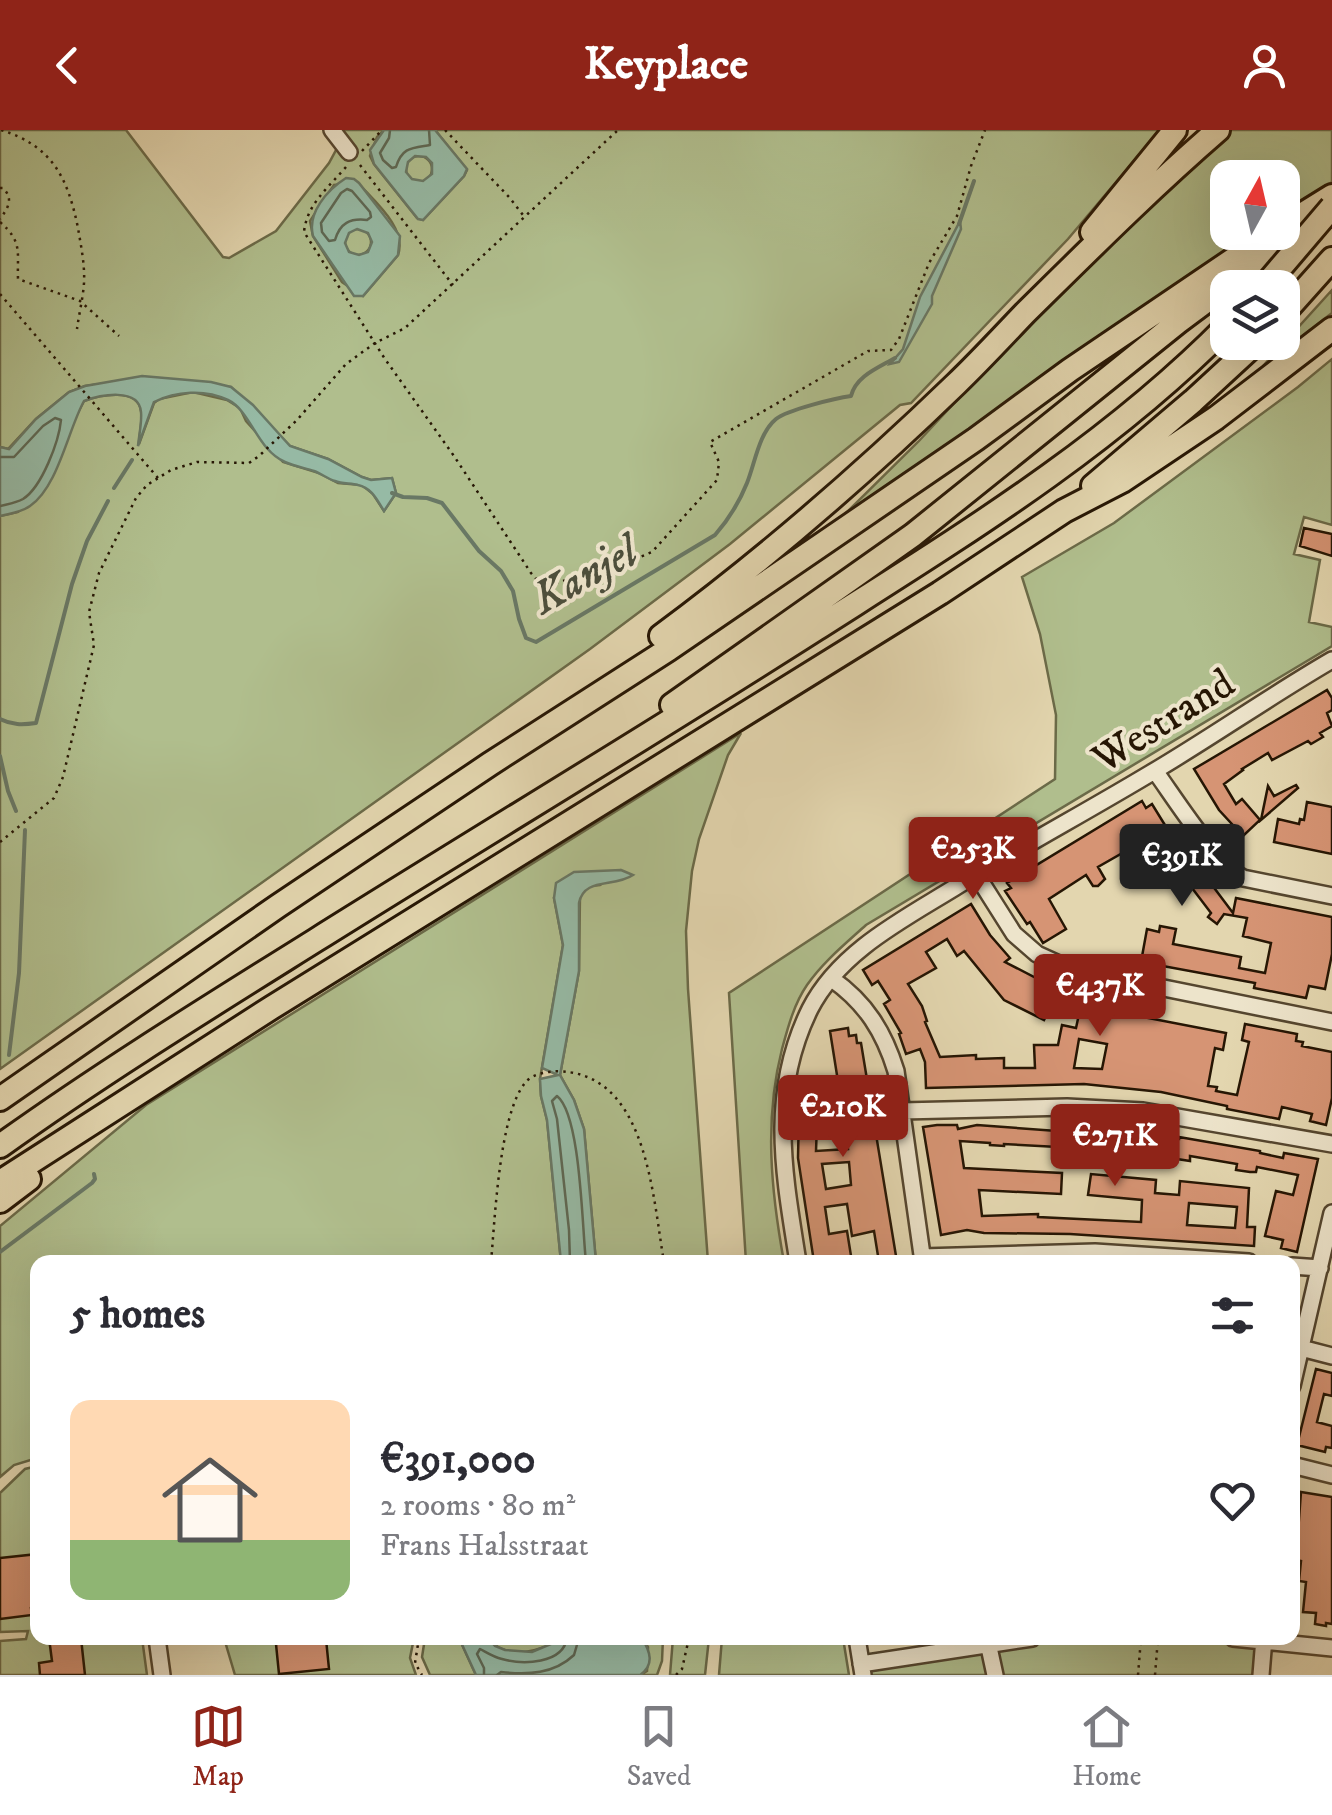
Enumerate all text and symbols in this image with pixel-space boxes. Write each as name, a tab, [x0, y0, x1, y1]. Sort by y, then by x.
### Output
text: Keyplace	[584, 37, 748, 93]
icon: back	[40, 38, 95, 93]
icon: person	[1237, 38, 1292, 93]
north arrow	[1210, 160, 1300, 250]
map controls	[1210, 160, 1300, 360]
button: layers	[1210, 270, 1300, 360]
water label: Kanjel	[521, 522, 651, 629]
street label: Westrand	[1083, 658, 1245, 786]
pin: €253K	[903, 817, 1043, 902]
pin: €391K	[1112, 824, 1252, 909]
text: €253K	[931, 829, 1015, 869]
text: €391K	[1142, 836, 1222, 876]
pin: €437K	[1030, 954, 1170, 1039]
text: €437K	[1056, 966, 1144, 1006]
pin: €210K	[773, 1075, 913, 1160]
text: €210K	[800, 1087, 886, 1127]
pin: €271K	[1045, 1104, 1185, 1189]
text: €271K	[1073, 1116, 1157, 1156]
icon: filters	[1205, 1288, 1260, 1343]
text: 5 homes	[70, 1289, 205, 1341]
text: €391,000	[380, 1434, 536, 1486]
icon: home	[150, 1440, 270, 1560]
icon: heart	[1205, 1473, 1260, 1528]
text: 2 rooms · 80 m²	[380, 1486, 575, 1526]
text: Frans Halsstraat	[380, 1526, 589, 1566]
tab: Map	[191, 1699, 246, 1794]
tab: Saved	[627, 1699, 691, 1794]
tab: Home	[1072, 1699, 1141, 1794]

